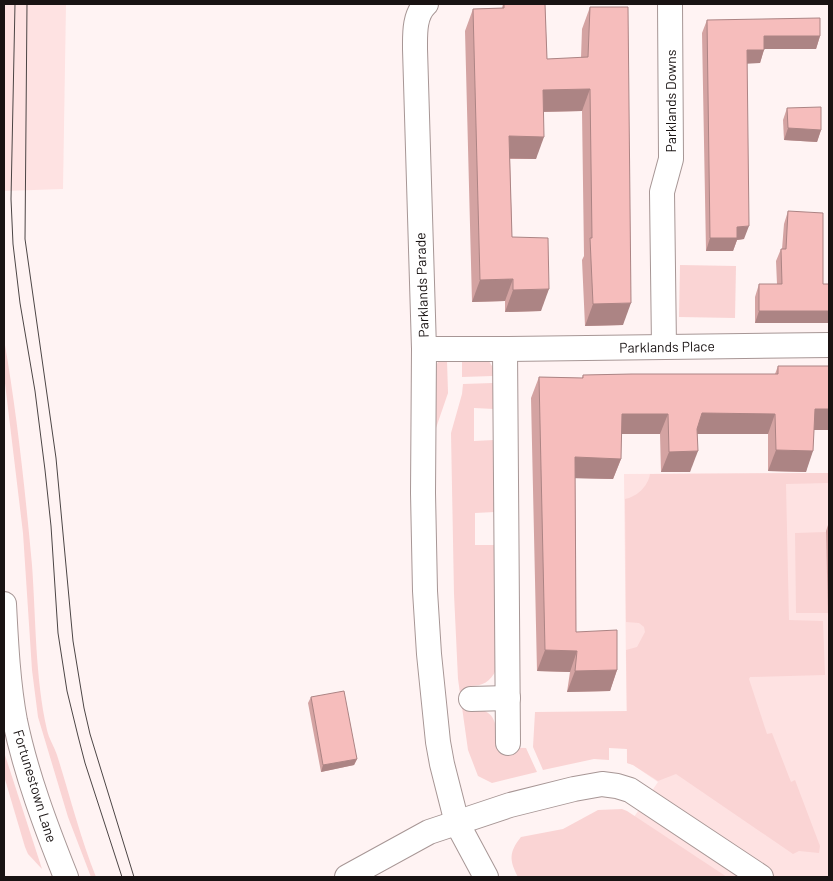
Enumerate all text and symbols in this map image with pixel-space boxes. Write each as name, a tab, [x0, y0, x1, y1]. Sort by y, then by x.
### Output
street label: Parklands Downs	[662, 49, 679, 152]
street label: Parklands Parade	[411, 232, 432, 338]
street label: Parklands Place	[619, 337, 715, 356]
street label: Fortunestown Lane	[10, 727, 61, 844]

